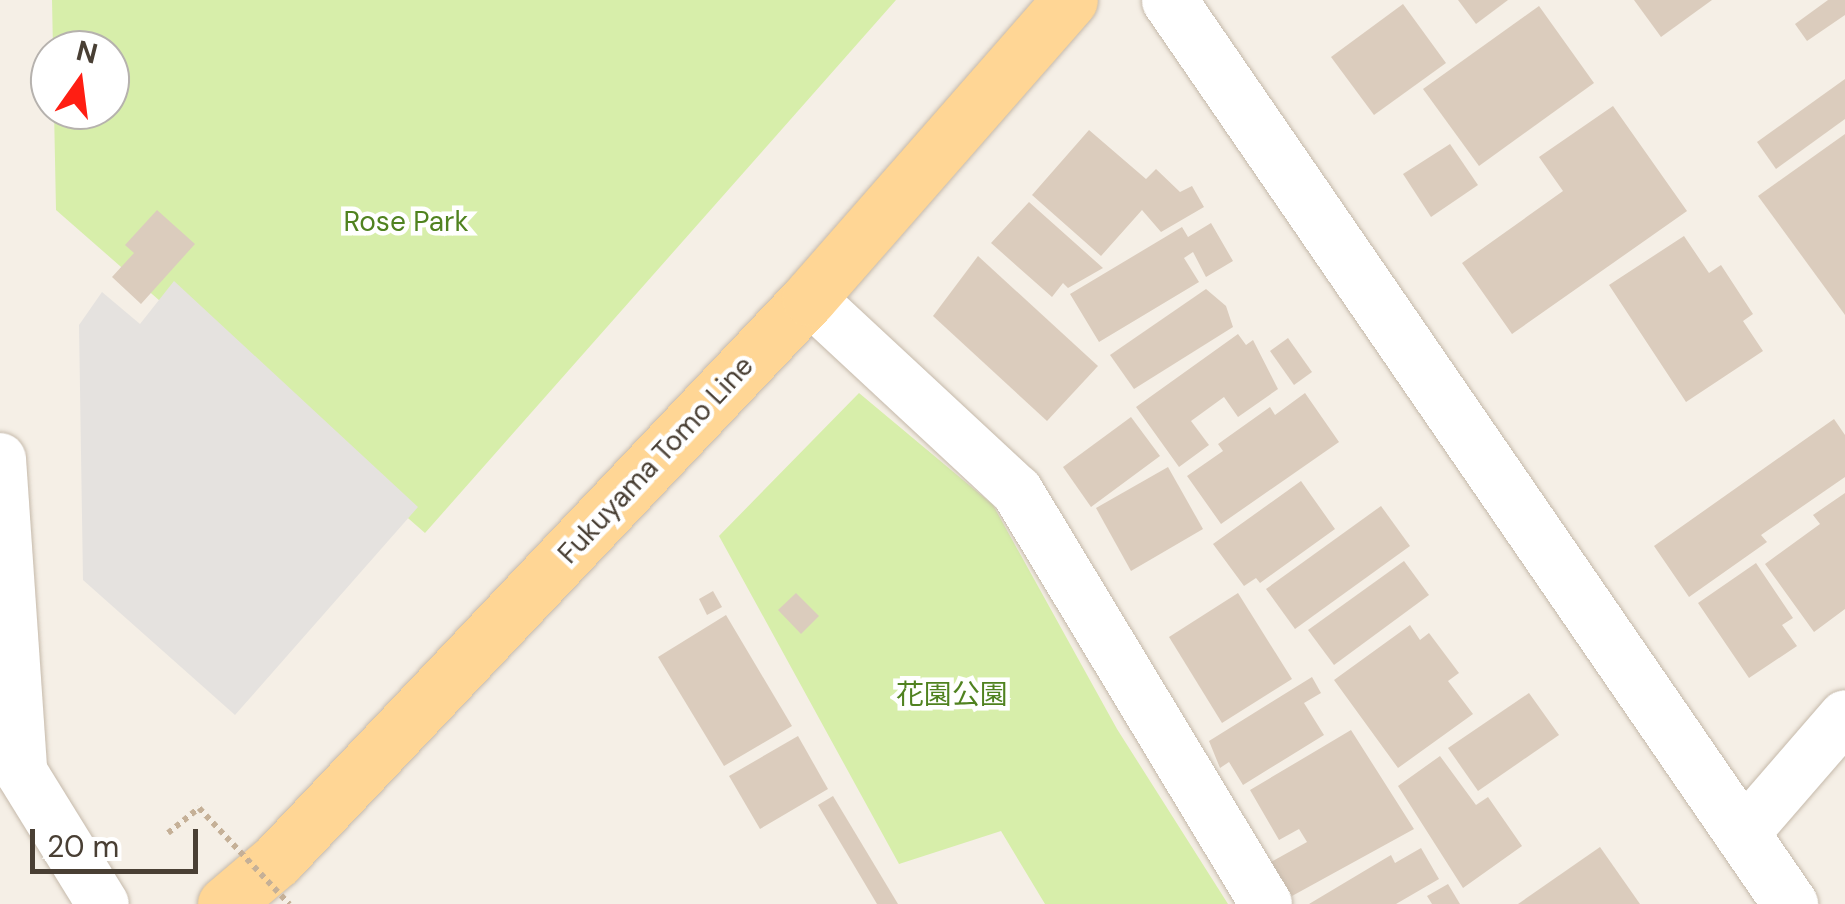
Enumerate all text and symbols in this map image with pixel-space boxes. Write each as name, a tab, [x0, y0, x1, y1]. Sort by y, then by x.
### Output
north arrow	[30, 30, 130, 130]
text: N	[73, 32, 101, 73]
park label: Rose Park	[343, 205, 469, 239]
street label: Fukuyama Tomo Line	[551, 349, 761, 571]
park label: 花園公園	[896, 678, 1008, 712]
scale bar	[35, 809, 202, 871]
text: 20 m	[47, 827, 119, 866]

